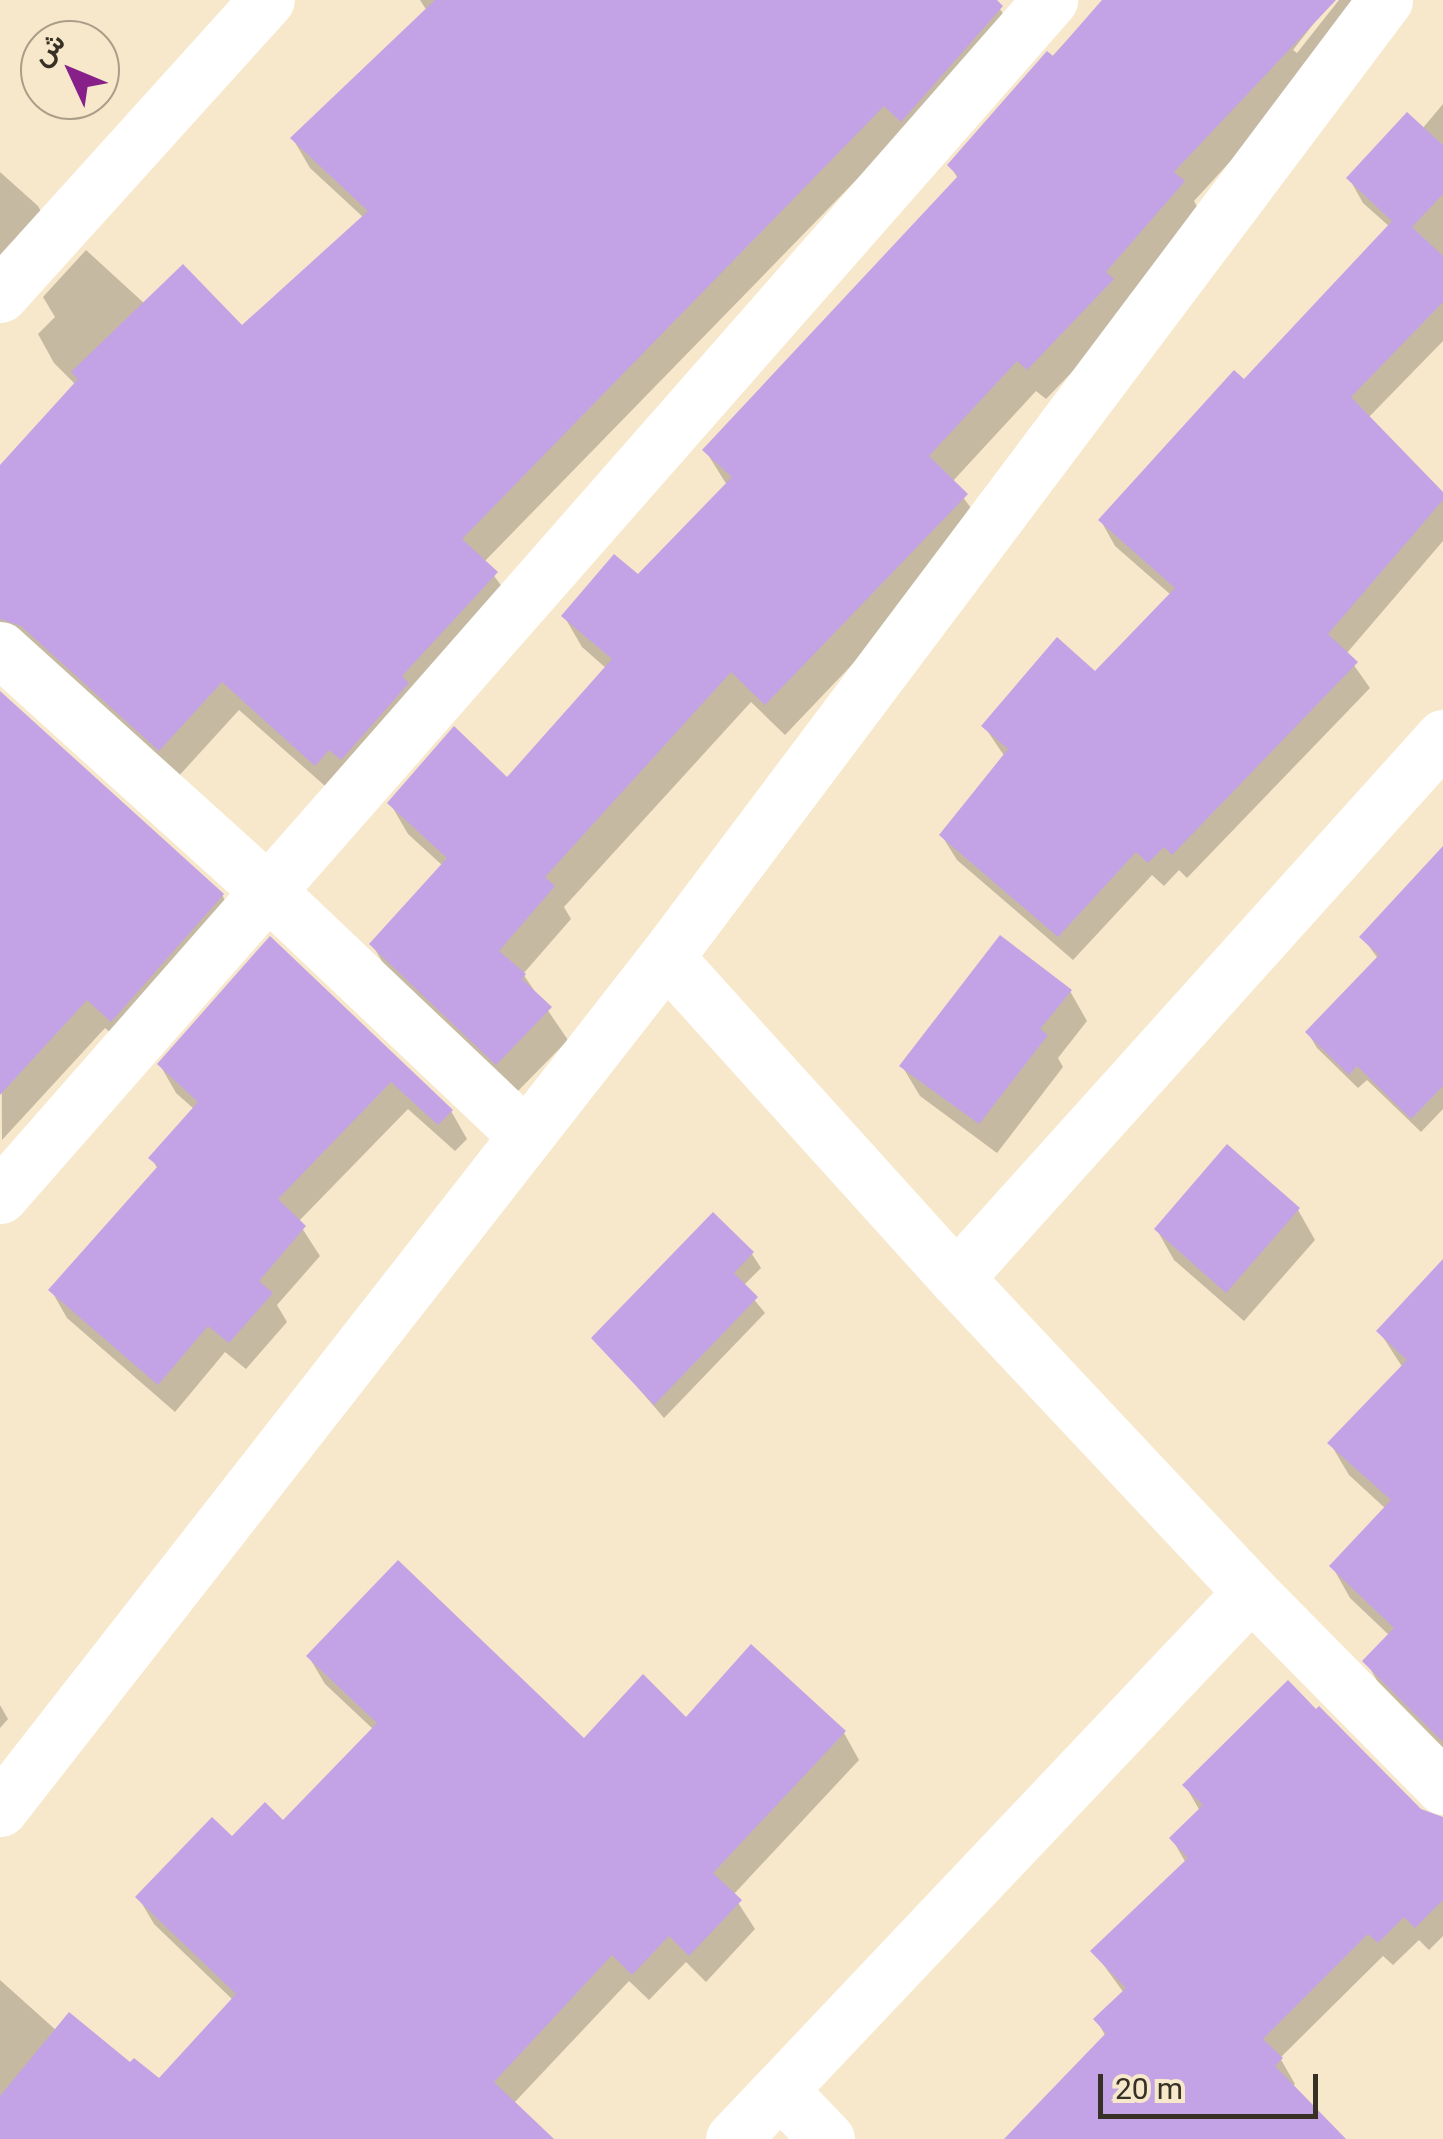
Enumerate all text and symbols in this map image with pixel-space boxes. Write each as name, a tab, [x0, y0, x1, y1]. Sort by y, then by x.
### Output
north arrow	[20, 20, 120, 120]
text: ش	[22, 23, 77, 78]
scale bar	[1103, 2054, 1323, 2116]
text: 20 m	[1115, 2068, 1183, 2115]

